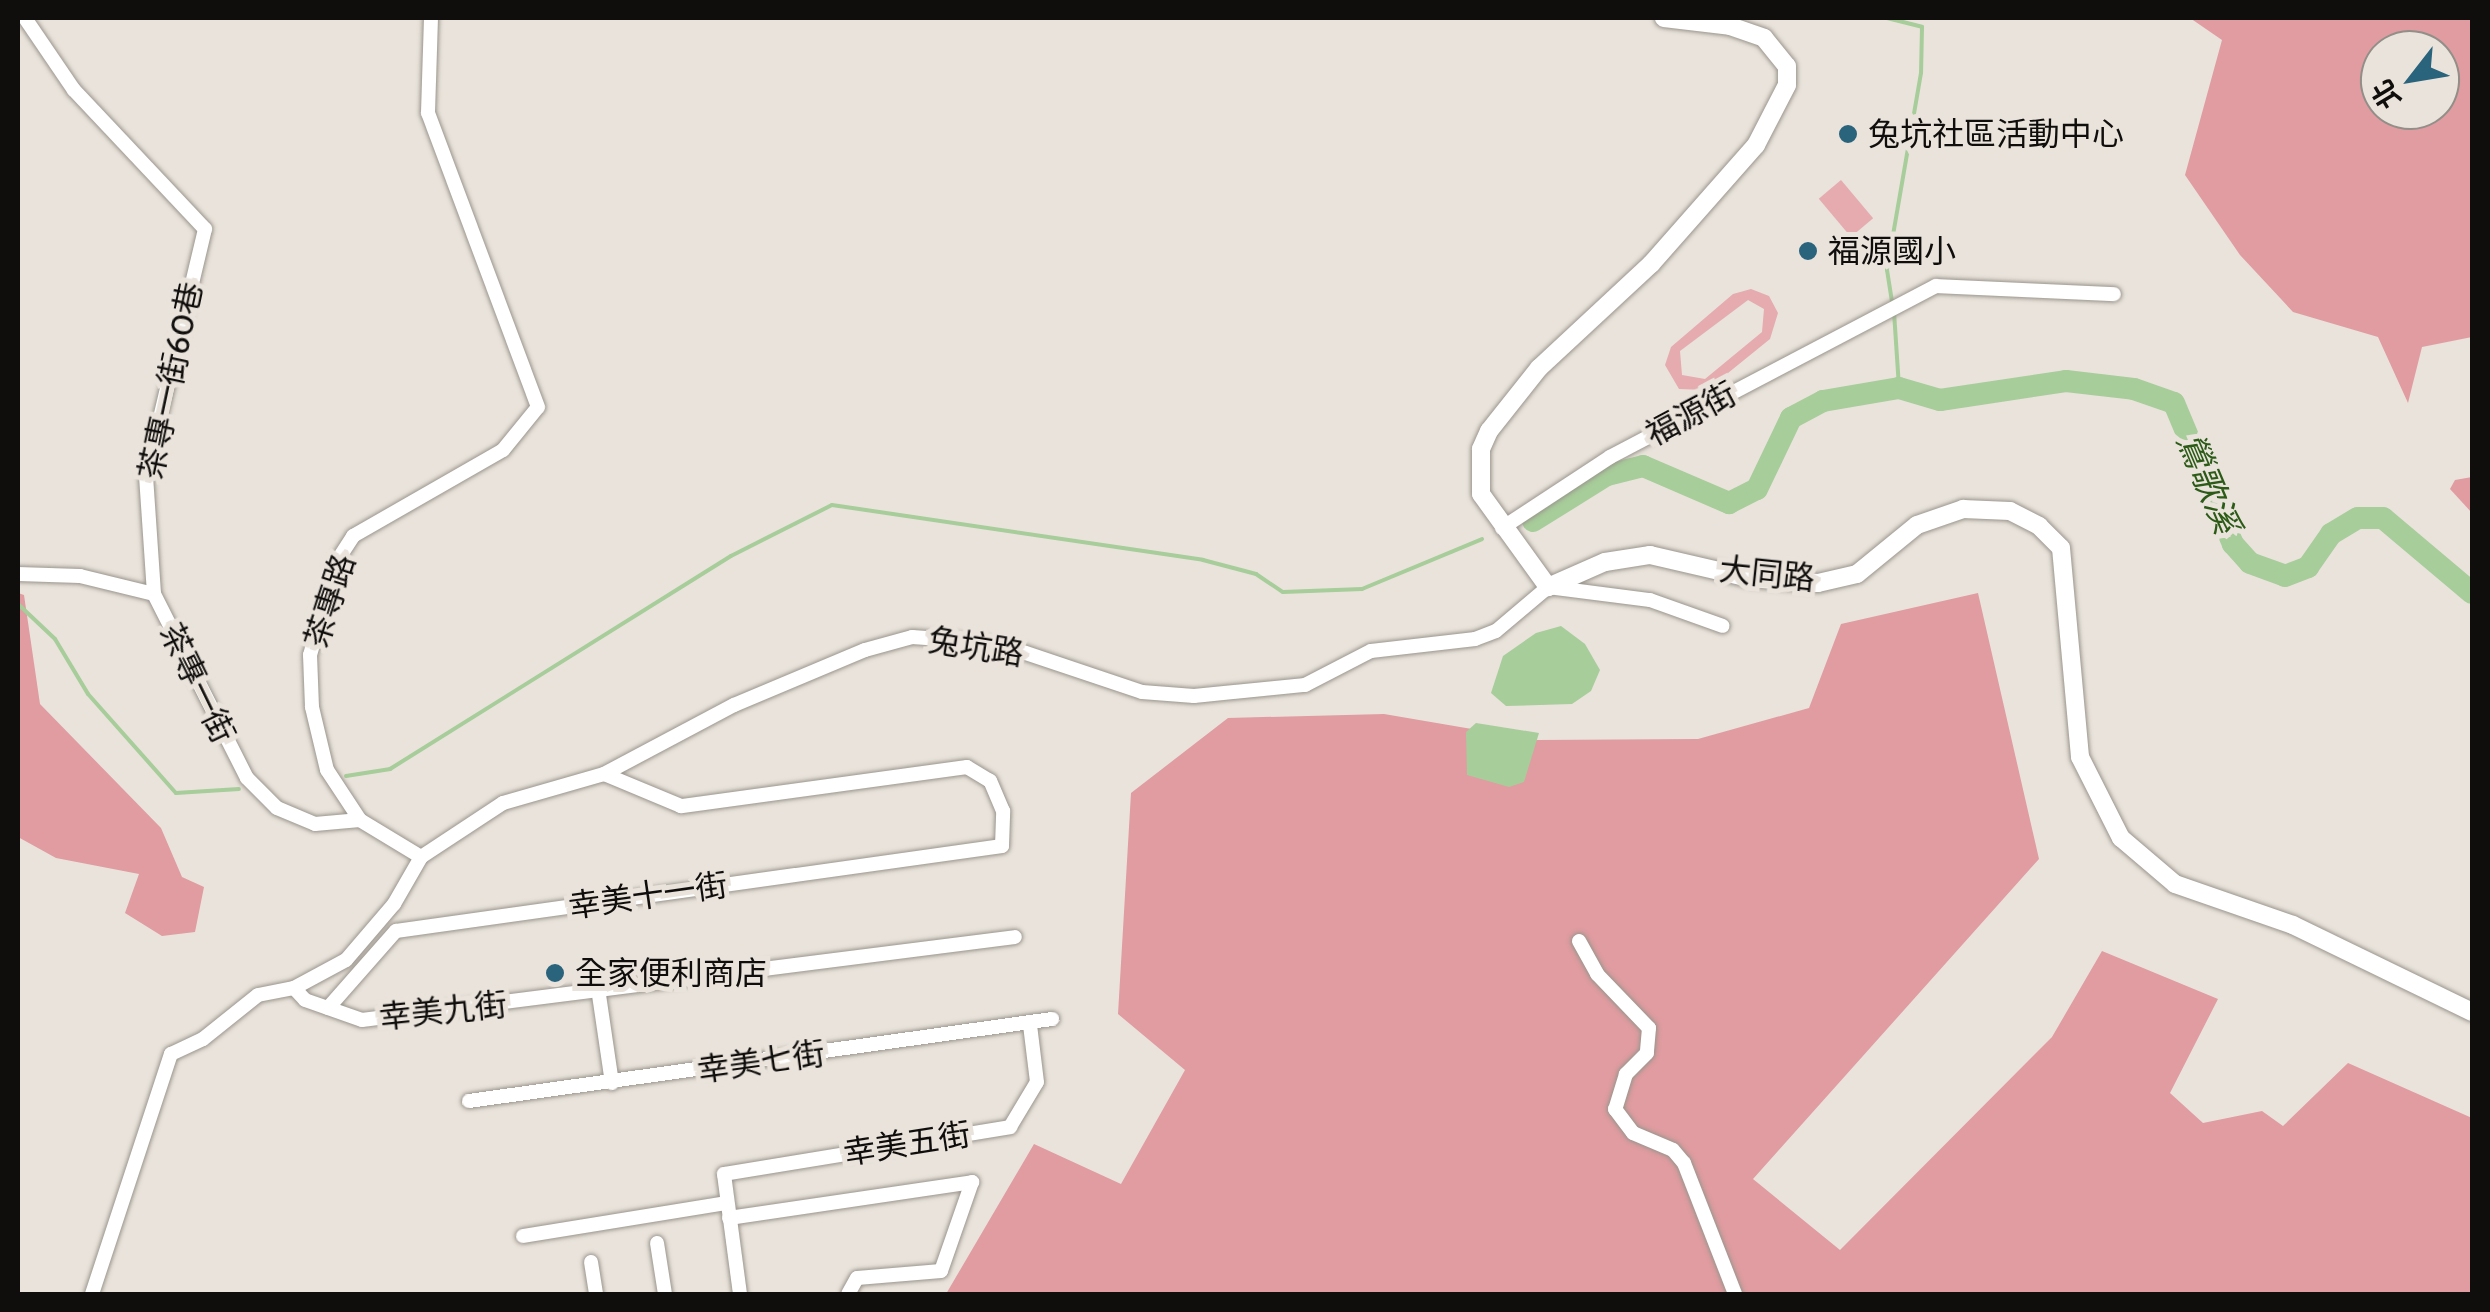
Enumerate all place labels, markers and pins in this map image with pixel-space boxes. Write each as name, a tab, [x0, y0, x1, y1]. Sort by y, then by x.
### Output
place label: 兔坑社區活動中心	[1868, 115, 2124, 153]
marker: 兔坑社區活動中心	[1837, 123, 1859, 145]
place label: 福源國小	[1828, 232, 1956, 270]
marker: 福源國小	[1797, 240, 1819, 262]
place label: 全家便利商店	[575, 954, 767, 992]
marker: 全家便利商店	[544, 962, 566, 984]

